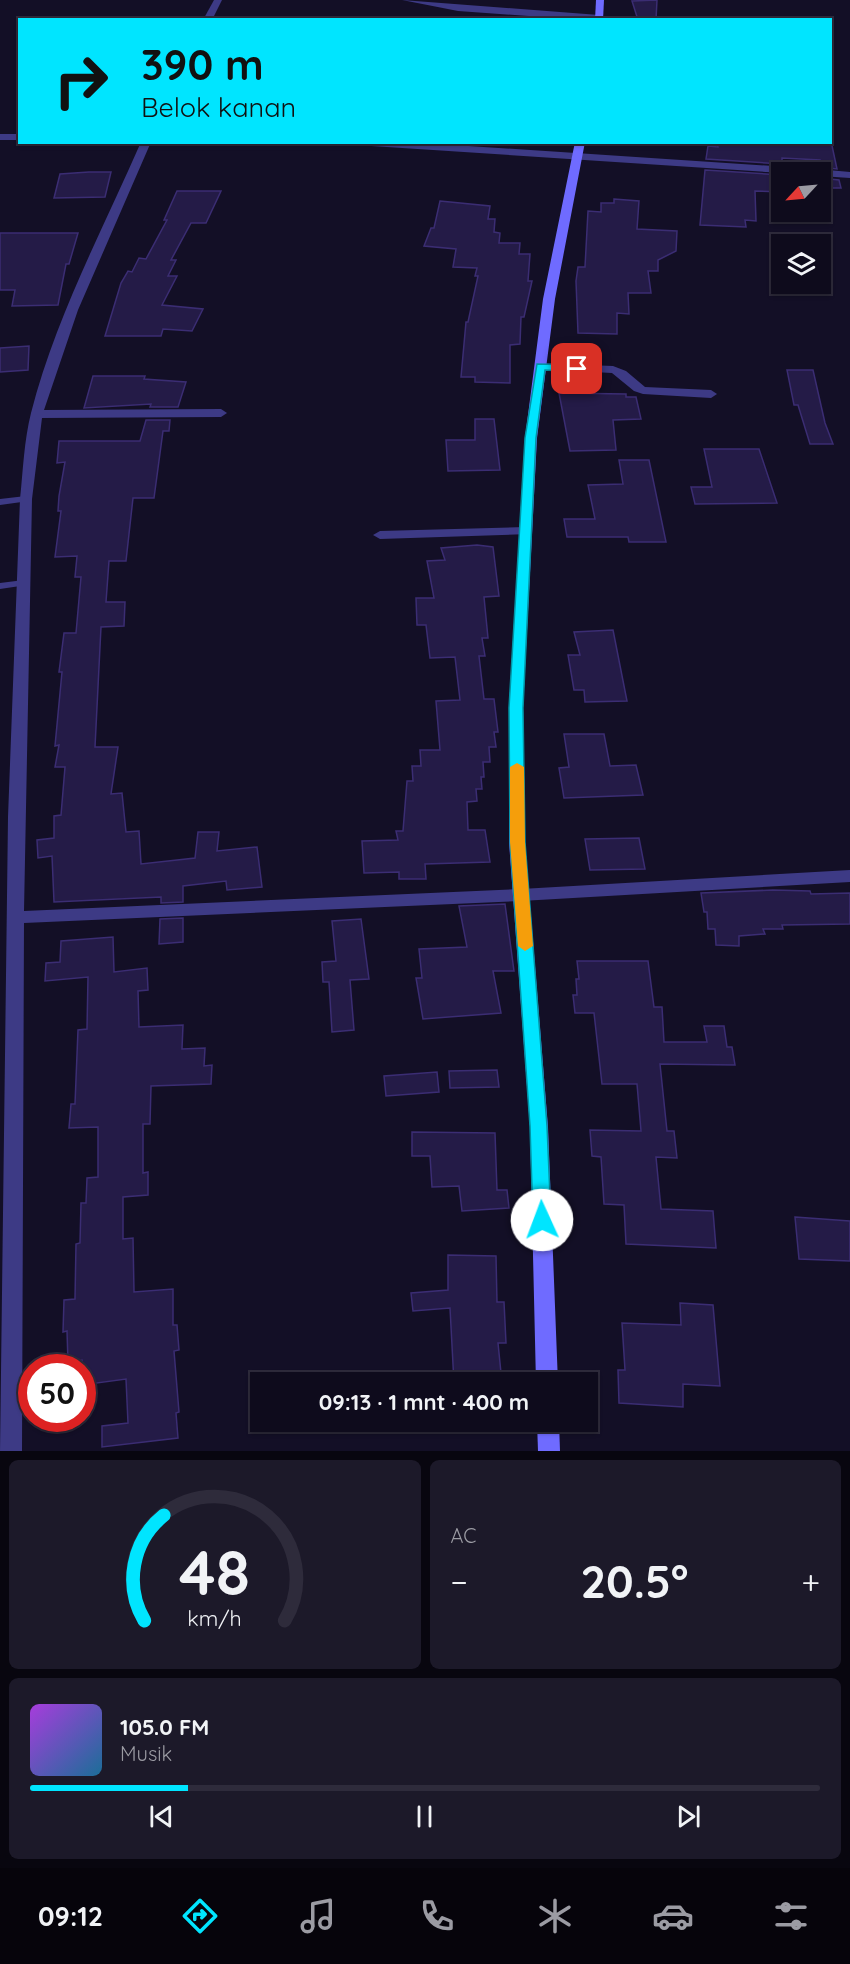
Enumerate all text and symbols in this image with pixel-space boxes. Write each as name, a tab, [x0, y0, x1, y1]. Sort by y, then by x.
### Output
text: 390 m	[141, 38, 264, 91]
icon: right	[42, 42, 120, 120]
text: Belok kanan	[141, 90, 296, 124]
north arrow	[771, 162, 831, 222]
map controls	[771, 162, 831, 294]
button: layers	[771, 234, 831, 294]
pin	[551, 343, 602, 394]
icon: arrive	[560, 352, 593, 385]
position arrow	[510, 1188, 574, 1252]
speed limit sign: 50	[18, 1354, 96, 1432]
text: 09:13 · 1 mnt · 400 m	[319, 1388, 529, 1416]
text: AC	[451, 1523, 476, 1548]
text: 48	[179, 1533, 250, 1611]
text: 20.5°	[581, 1553, 689, 1609]
text: −	[451, 1561, 468, 1602]
text: +	[801, 1561, 820, 1602]
text: km/h	[188, 1606, 242, 1632]
text: 105.0 FM	[120, 1713, 209, 1741]
text: Musik	[120, 1741, 172, 1766]
icon: previous	[145, 1800, 178, 1833]
icon: pause	[408, 1800, 441, 1833]
icon: next	[672, 1800, 705, 1833]
icon: directions	[179, 1895, 221, 1937]
icon: music	[297, 1895, 339, 1937]
icon: phone	[416, 1895, 458, 1937]
icon: climate	[534, 1895, 576, 1937]
icon: car	[652, 1895, 694, 1937]
icon: filters	[770, 1895, 812, 1937]
text: 09:12	[38, 1899, 103, 1933]

